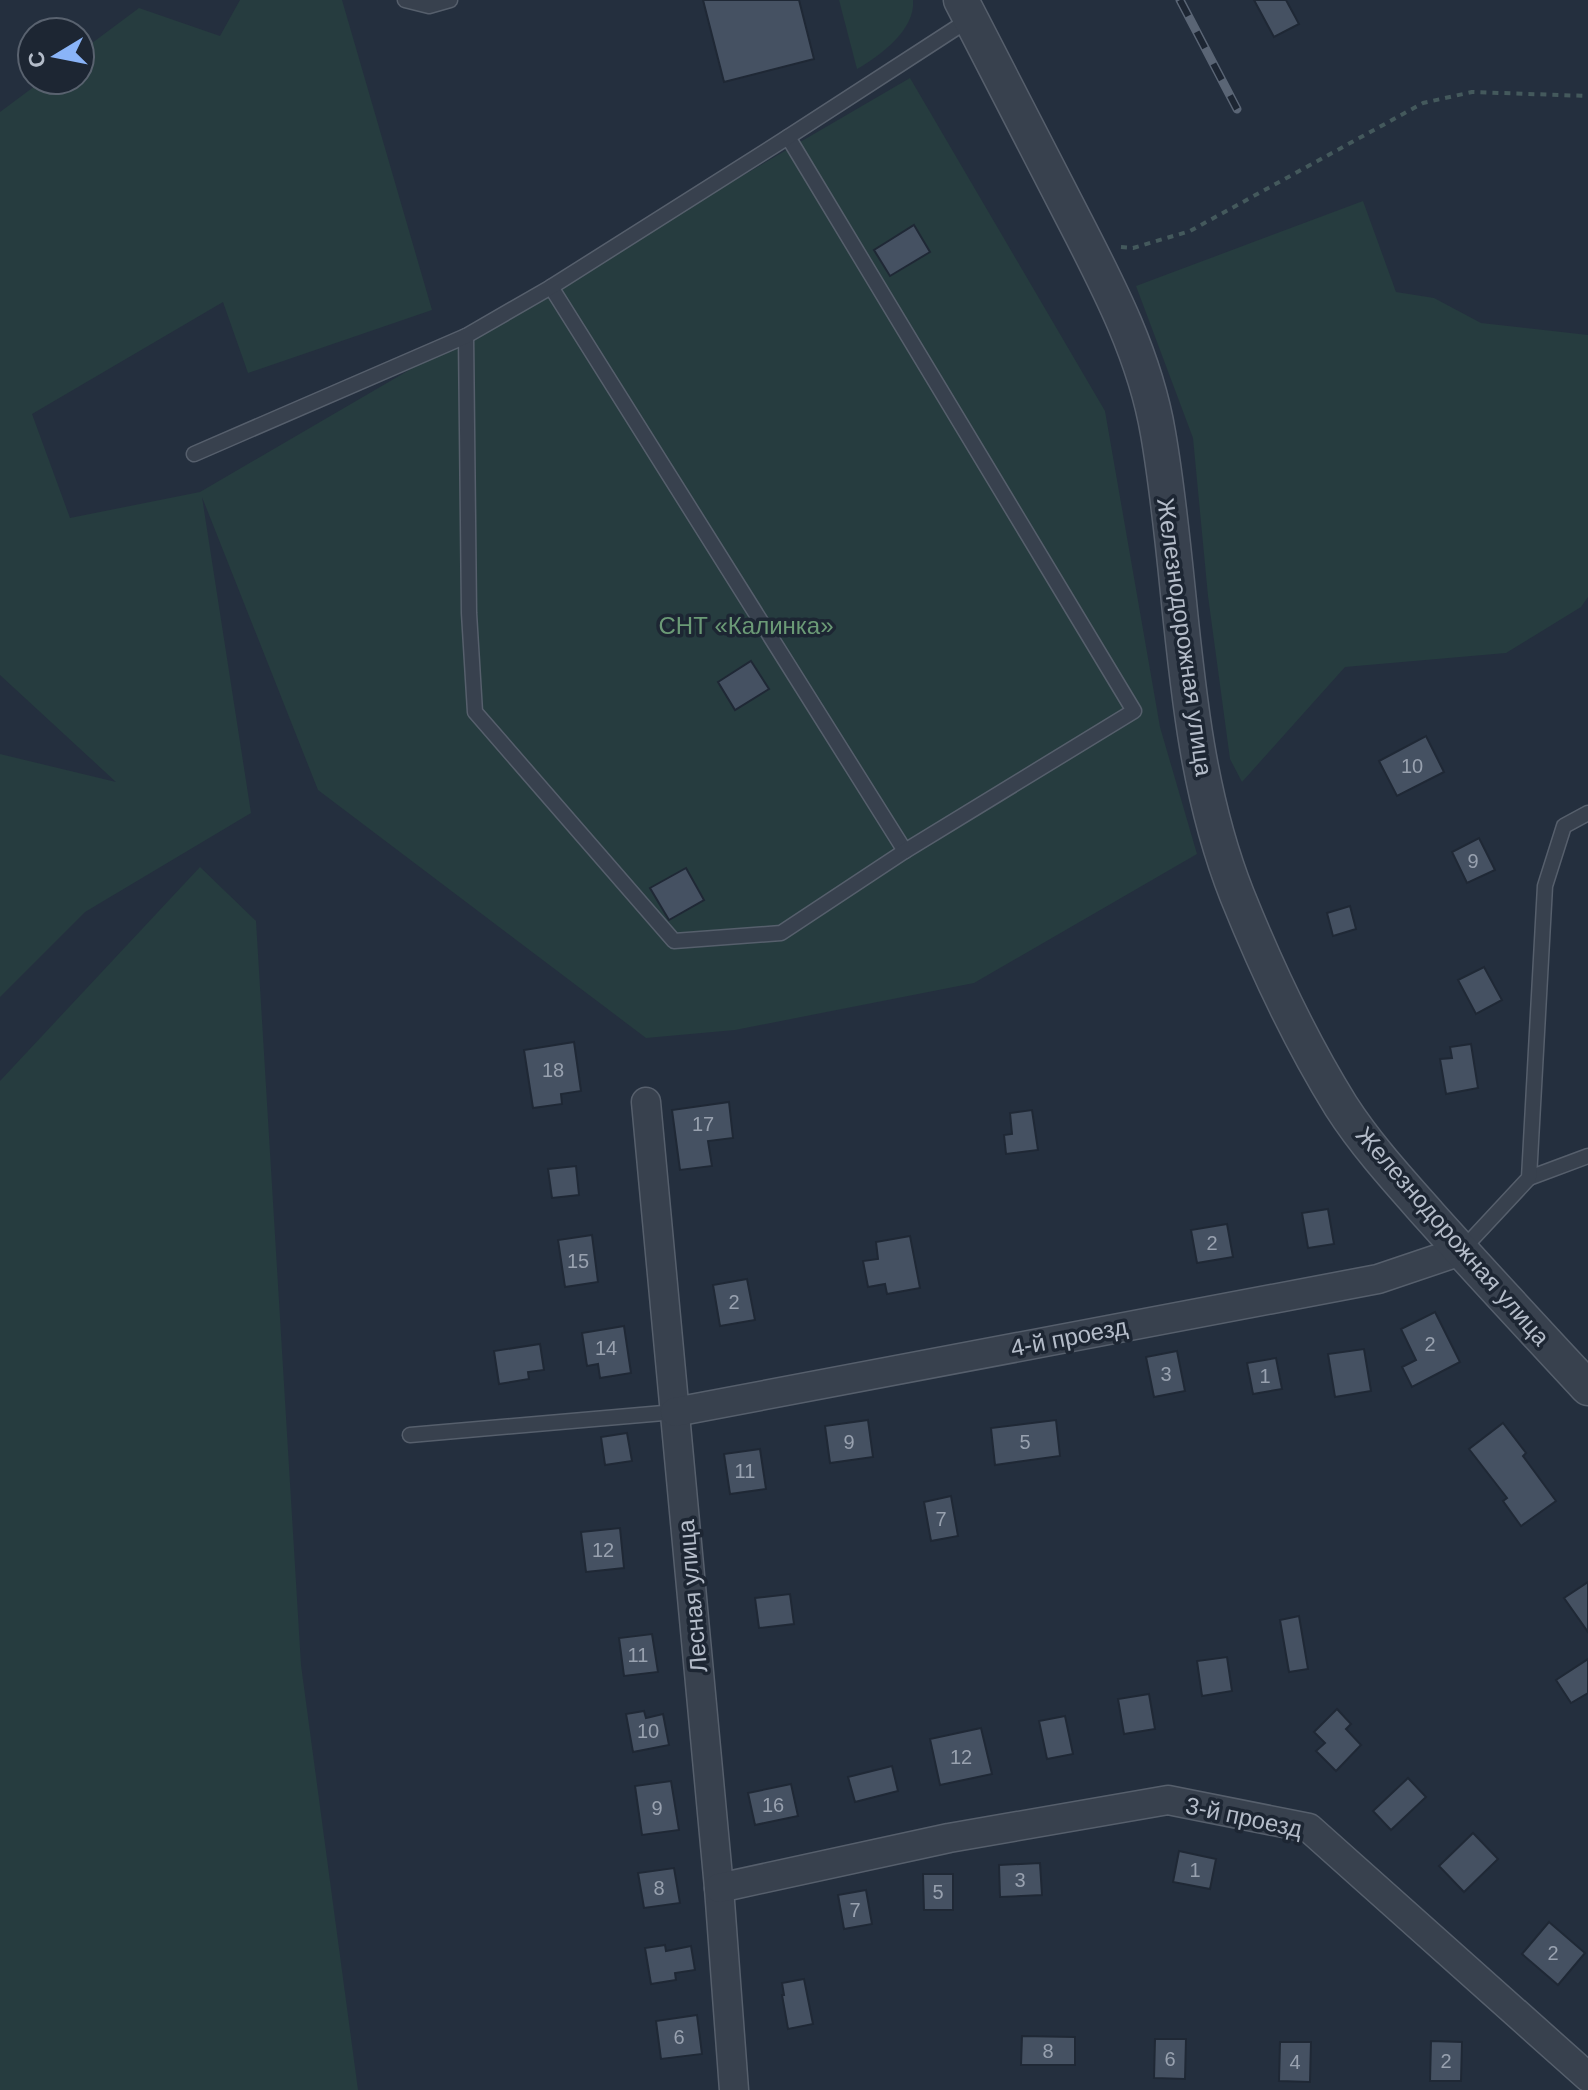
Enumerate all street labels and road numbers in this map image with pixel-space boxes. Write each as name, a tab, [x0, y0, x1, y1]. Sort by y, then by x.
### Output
street label: Железнодорожная улица	[1152, 496, 1218, 778]
street label: Железнодорожная улица	[1351, 1121, 1556, 1351]
street label: 4-й проезд	[1008, 1312, 1130, 1362]
street label: Лесная улица	[672, 1518, 712, 1674]
street label: 3-й проезд	[1183, 1791, 1305, 1843]

